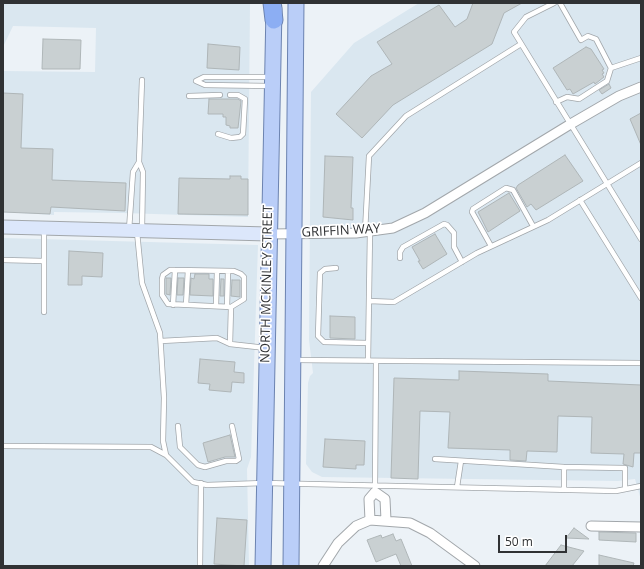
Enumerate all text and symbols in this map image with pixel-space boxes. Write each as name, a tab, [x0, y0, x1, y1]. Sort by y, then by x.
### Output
street label: NORTH MCKINLEY STREET	[258, 205, 276, 363]
street label: GRIFFIN WAY	[301, 221, 381, 241]
scale bar	[500, 527, 569, 553]
text: 50 m	[505, 533, 533, 550]

